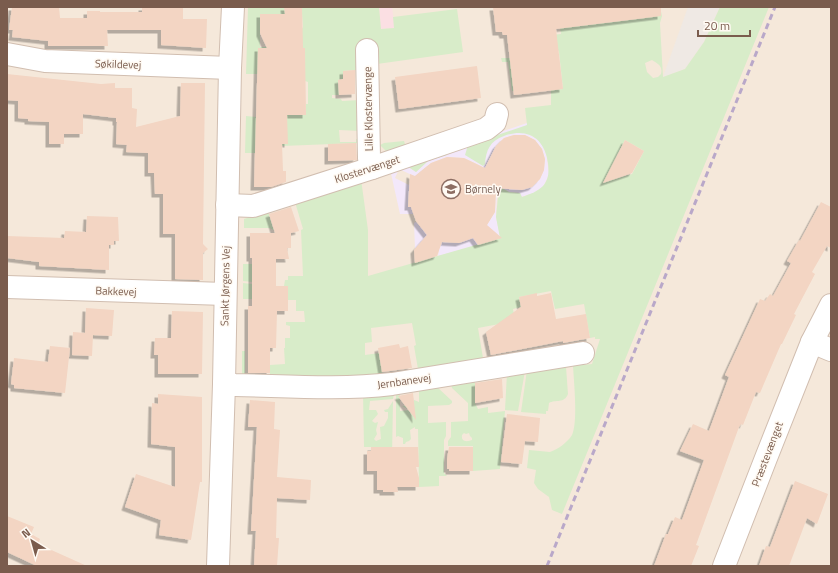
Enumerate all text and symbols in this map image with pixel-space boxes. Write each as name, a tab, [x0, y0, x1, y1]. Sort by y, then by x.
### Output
scale bar	[698, 12, 750, 38]
text: 20 m	[704, 16, 730, 35]
street label: Søkildevej	[95, 55, 141, 73]
street label: Lille Klostervænge	[359, 66, 377, 152]
street label: Klostervænget	[332, 151, 402, 187]
school or university icon: Børnely	[440, 178, 462, 200]
place label: Børnely	[465, 181, 501, 197]
street label: Sankt Jørgens Vej	[216, 246, 234, 326]
street label: Bakkevej	[95, 282, 137, 300]
street label: Jernbanevej	[376, 369, 432, 393]
street label: Præstevænget	[747, 419, 787, 489]
north arrow	[12, 521, 52, 561]
text: N	[18, 524, 34, 542]

